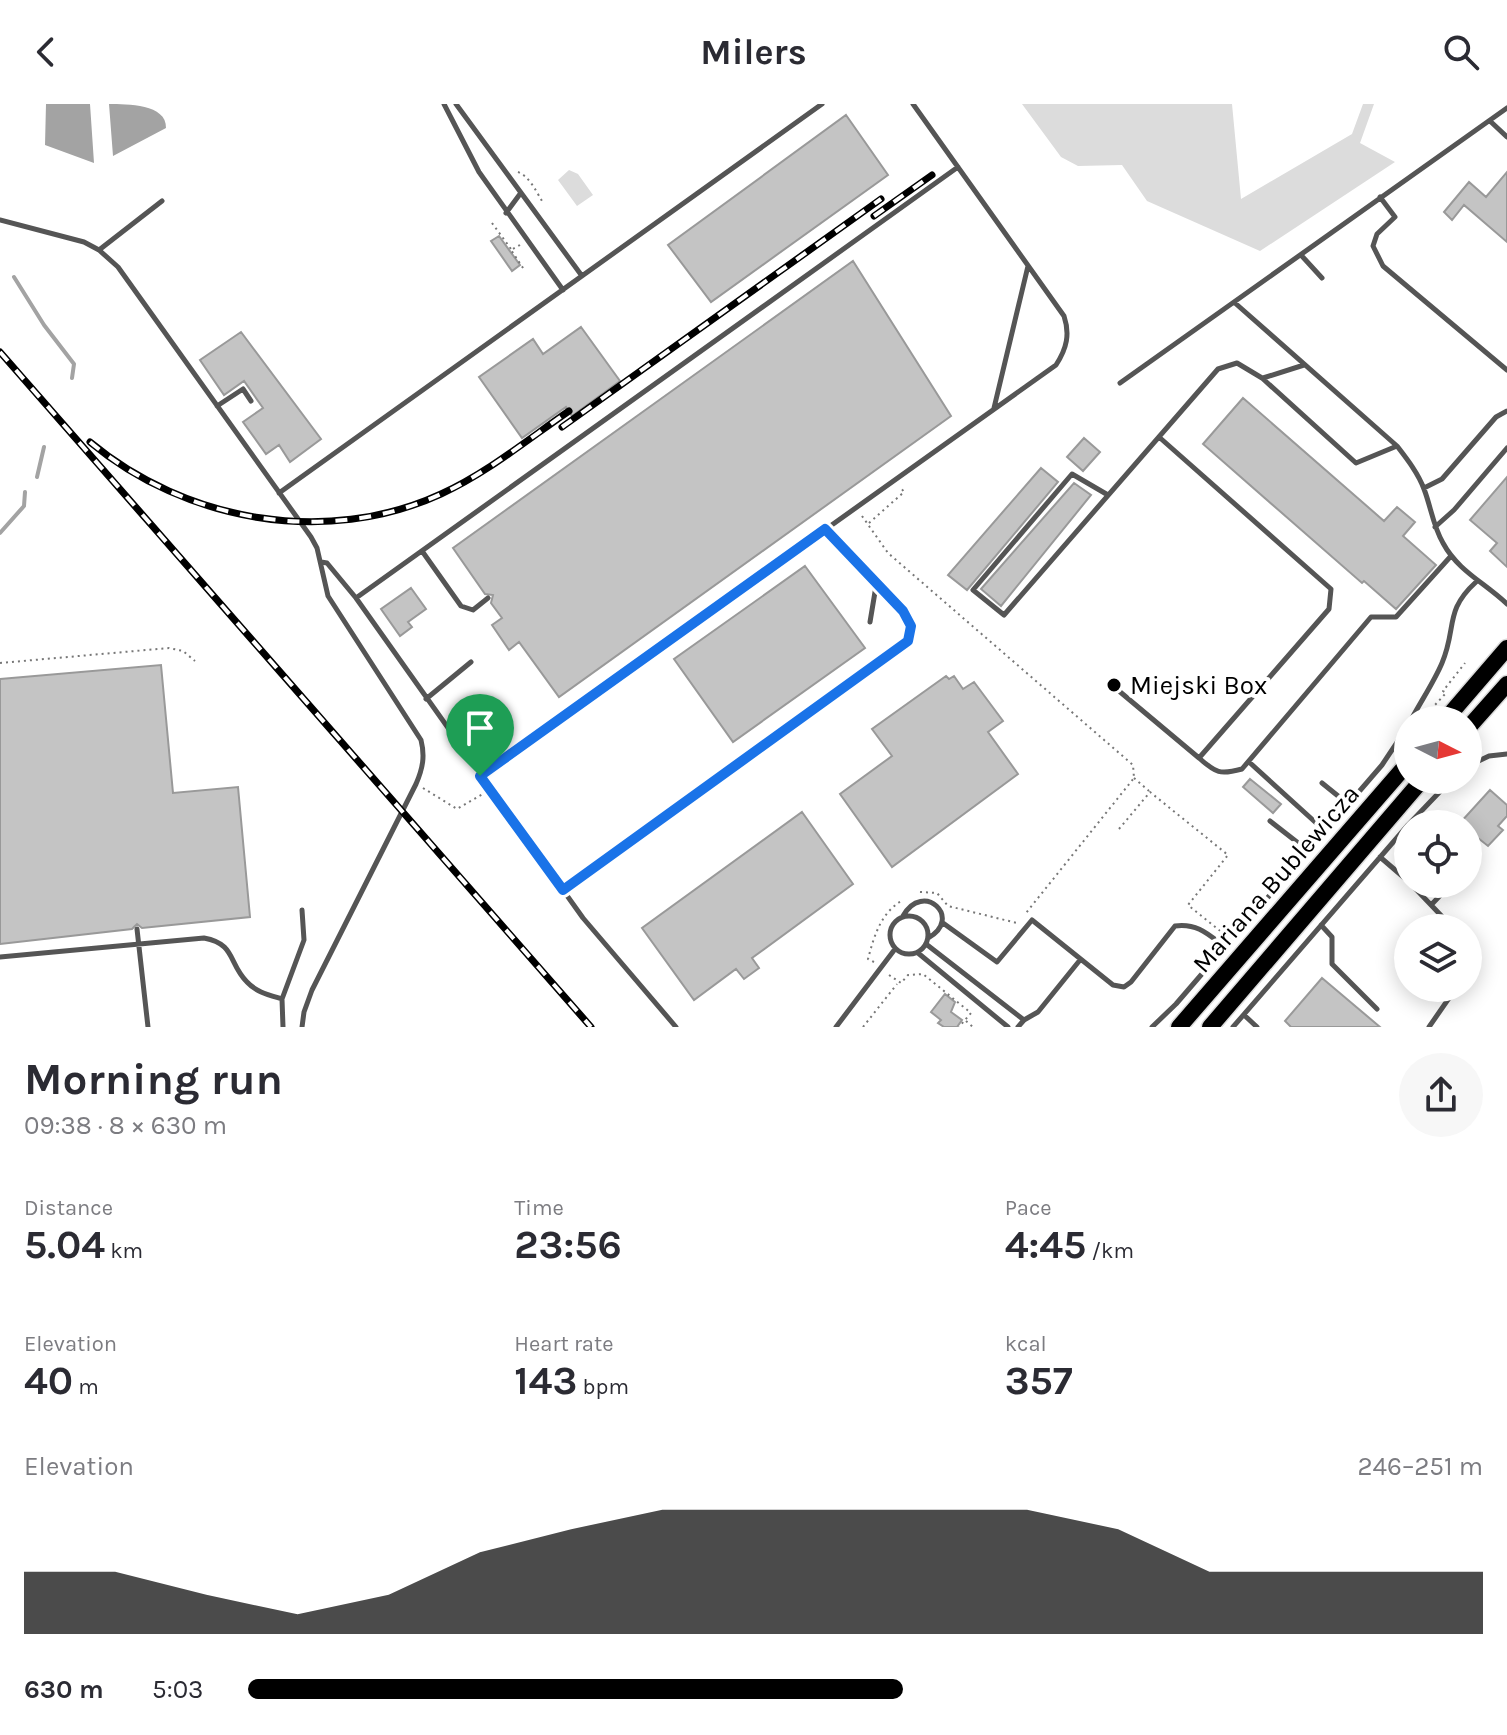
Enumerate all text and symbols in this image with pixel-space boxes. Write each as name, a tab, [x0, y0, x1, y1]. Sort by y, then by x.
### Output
icon: back	[24, 30, 68, 74]
icon: search	[1439, 30, 1483, 74]
text: Milers	[700, 31, 807, 73]
place label: Miejski Box	[1130, 670, 1267, 701]
marker: Miejski Box	[1105, 676, 1123, 694]
pin	[446, 694, 514, 776]
icon: arrive	[458, 706, 502, 750]
north arrow	[1394, 706, 1482, 794]
map controls	[1394, 706, 1482, 1002]
street label: Mariana Bublewicza	[1186, 779, 1366, 979]
button: locate	[1394, 810, 1482, 898]
button: layers	[1394, 914, 1482, 1002]
button: share	[1399, 1053, 1483, 1137]
text: Morning run	[24, 1054, 283, 1105]
text: 09:38 · 8 × 630 m	[24, 1110, 227, 1141]
text: Distance	[24, 1195, 113, 1221]
text: Time	[514, 1195, 564, 1221]
text: Pace	[1005, 1195, 1052, 1221]
text: 5.04	[24, 1221, 105, 1268]
text: 23:56	[514, 1221, 622, 1268]
text: 4:45	[1005, 1221, 1086, 1268]
text: km	[105, 1238, 143, 1264]
text: /km	[1086, 1238, 1134, 1264]
text: Elevation	[24, 1331, 117, 1357]
text: Heart rate	[514, 1331, 614, 1357]
text: kcal	[1005, 1331, 1047, 1357]
text: 40	[24, 1357, 73, 1404]
text: 143	[514, 1357, 577, 1404]
text: 357	[1005, 1357, 1073, 1404]
text: m	[73, 1374, 99, 1400]
text: bpm	[577, 1374, 629, 1400]
text: Elevation	[24, 1451, 134, 1482]
text: 246–251 m	[1357, 1451, 1483, 1482]
text: 630 m	[24, 1674, 104, 1705]
text: 5:03	[152, 1674, 203, 1705]

